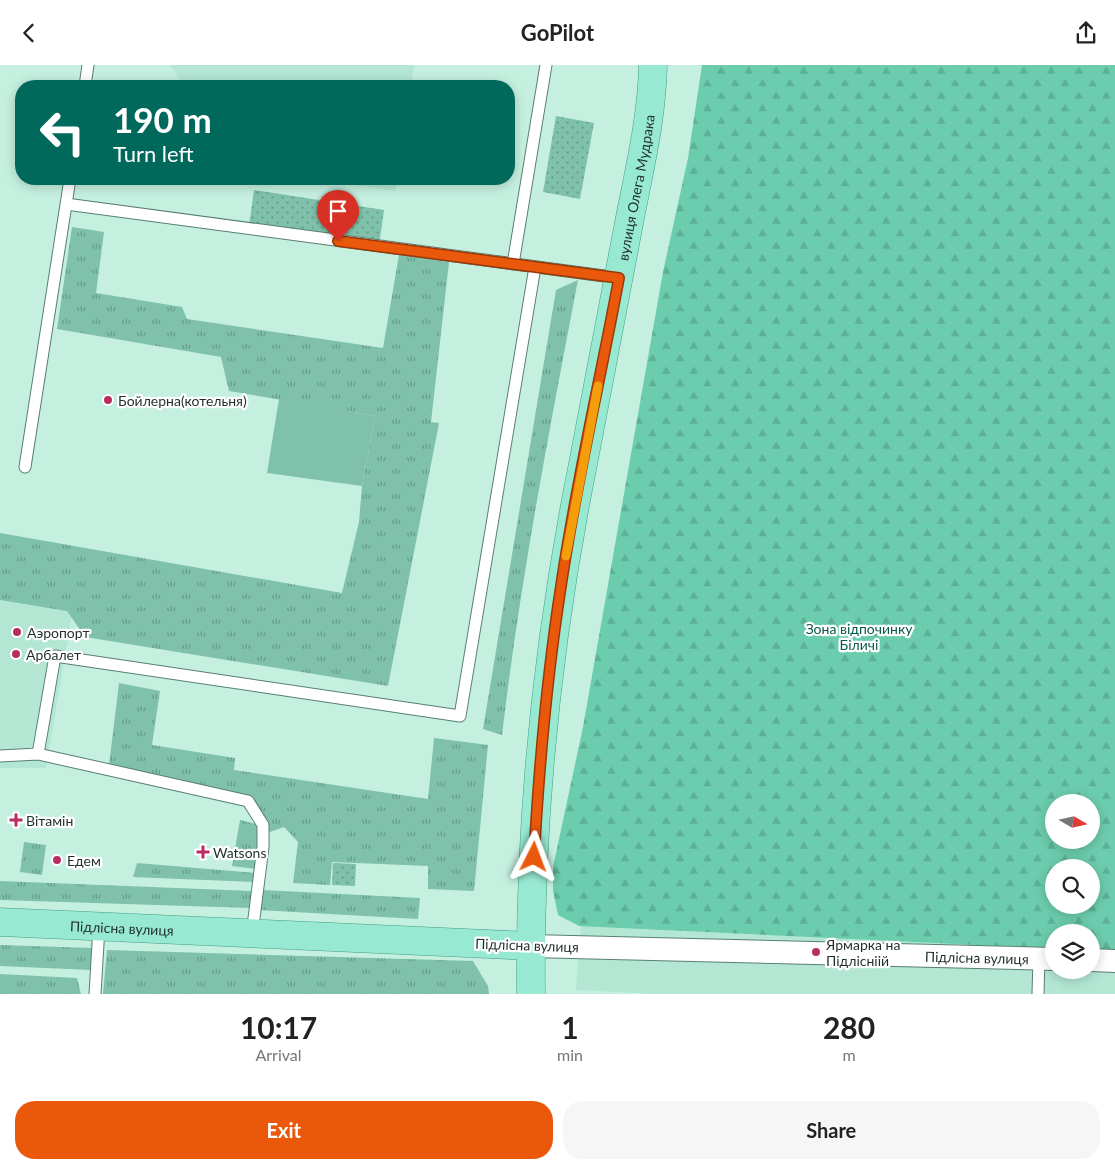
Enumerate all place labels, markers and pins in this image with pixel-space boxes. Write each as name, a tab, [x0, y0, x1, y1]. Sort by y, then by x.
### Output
pin	[317, 190, 359, 241]
place label: Бойлерна(котельня)	[118, 392, 247, 409]
marker: Бойлерна(котельня)	[102, 394, 114, 406]
place label: Аэропорт	[27, 624, 90, 641]
marker: Аэропорт	[11, 626, 23, 638]
place label: Арбалет	[26, 646, 81, 663]
marker: Арбалет	[10, 648, 22, 660]
place label: Вітамін	[26, 812, 73, 829]
marker: Вітамін	[10, 814, 22, 826]
place label: Watsons	[213, 844, 266, 861]
marker: Watsons	[197, 846, 209, 858]
place label: Едем	[67, 852, 101, 869]
marker: Едем	[51, 854, 63, 866]
place label: Ярмарка на Підлісніій	[825, 936, 900, 969]
marker: Ярмарка на Підлісніій	[810, 946, 822, 958]

